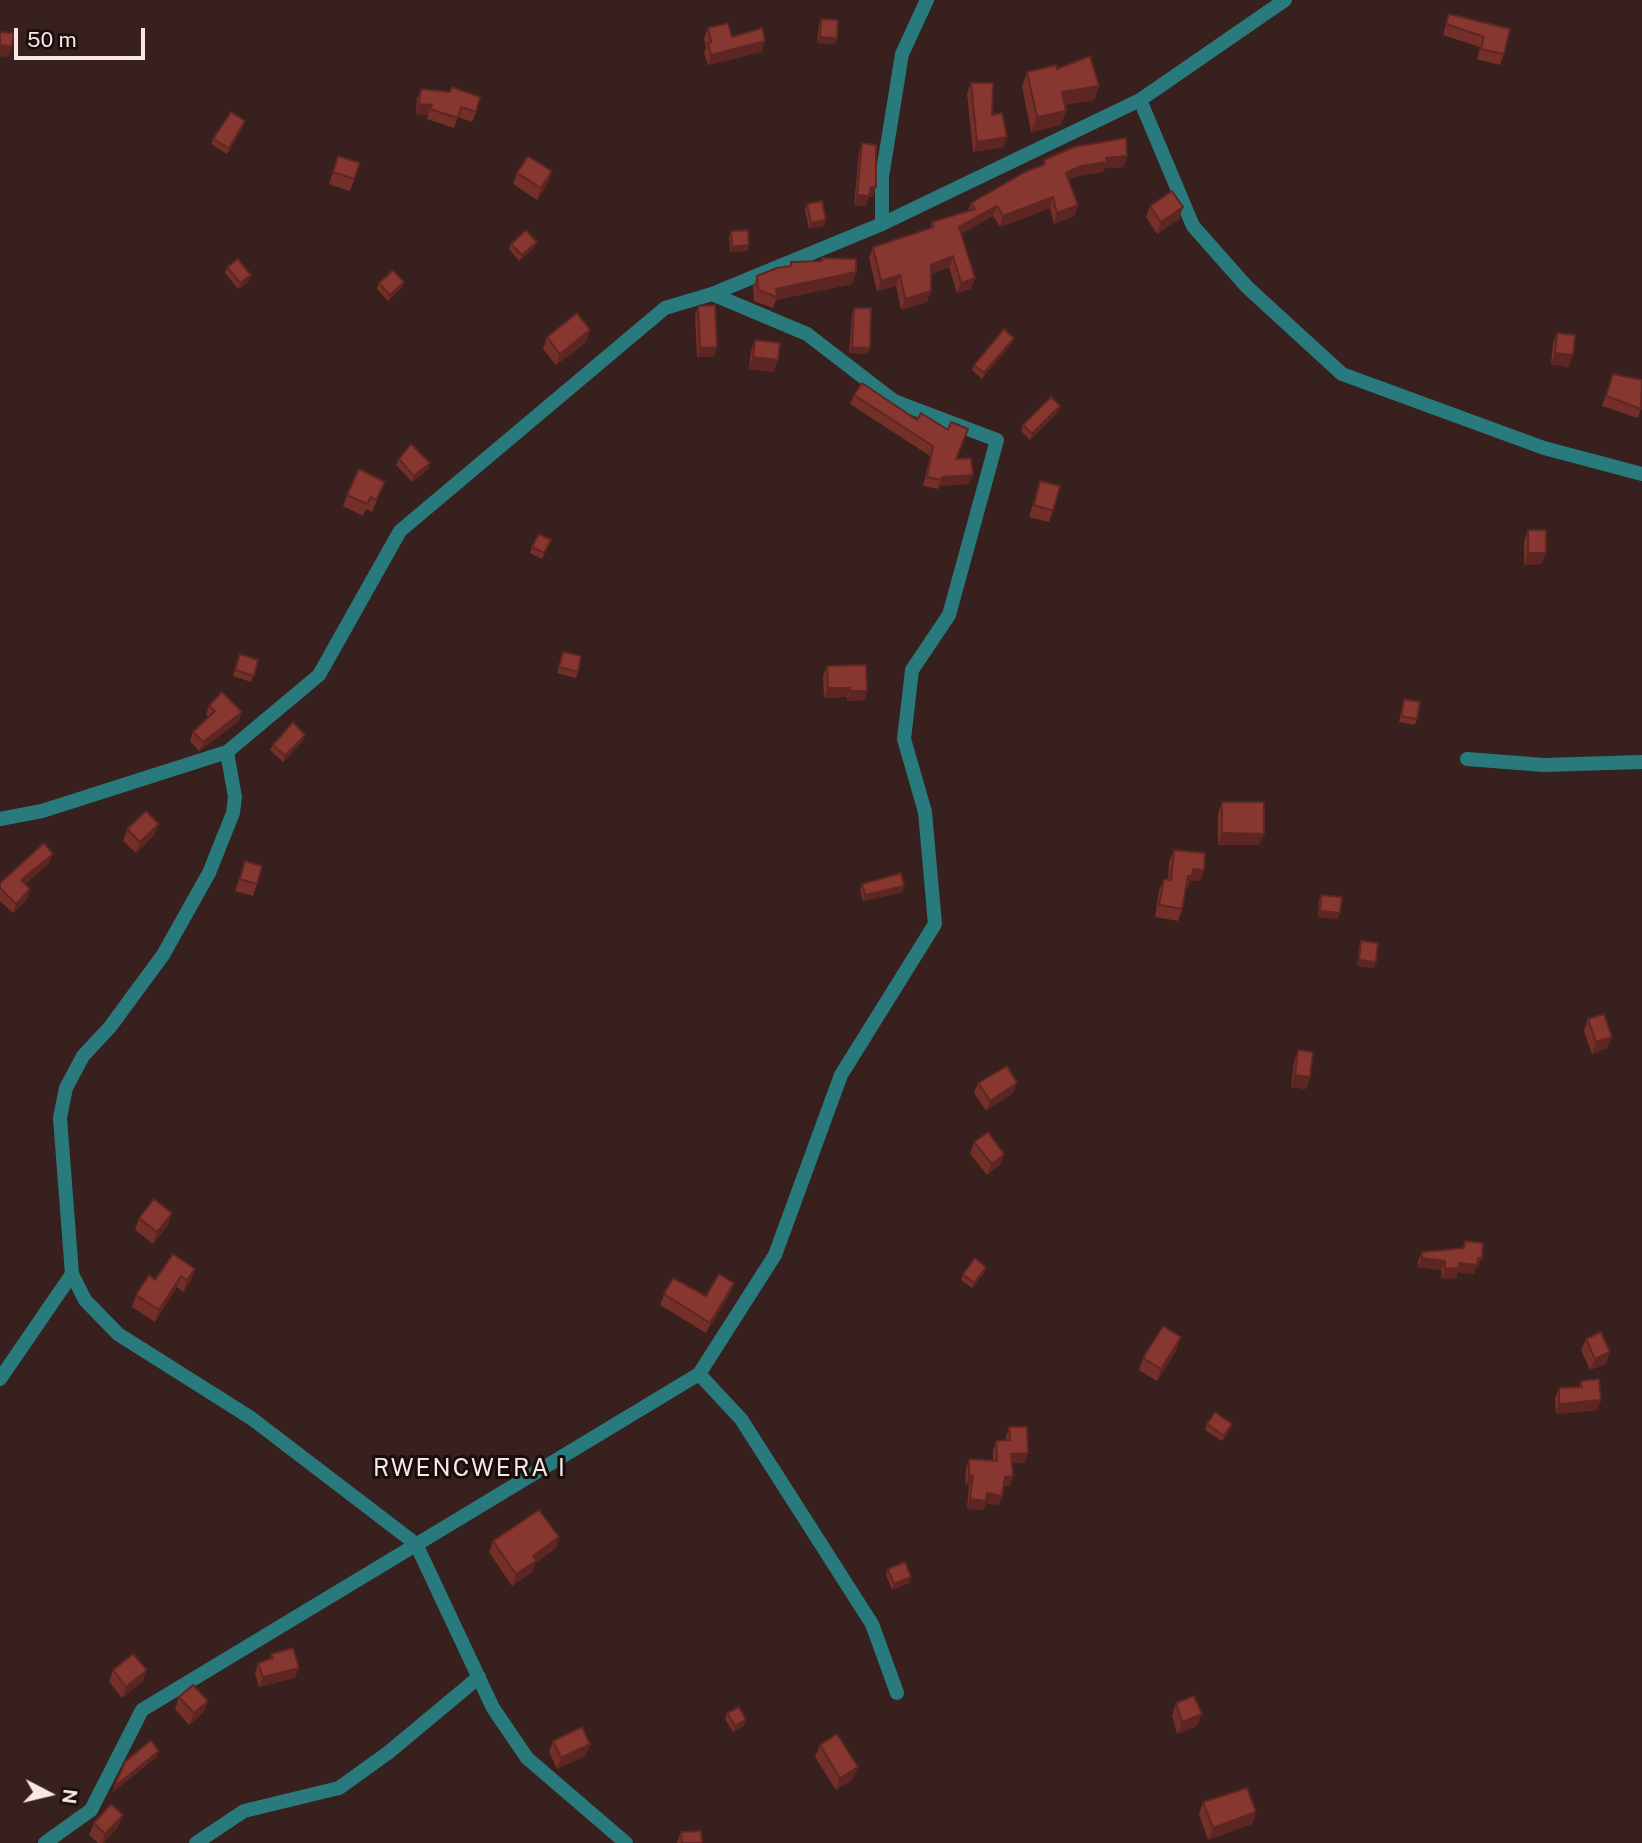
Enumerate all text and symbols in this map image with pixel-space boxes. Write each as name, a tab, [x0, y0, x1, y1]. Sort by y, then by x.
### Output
scale bar	[18, 14, 149, 58]
text: 50 m	[27, 27, 77, 52]
district label: RWENCWERA I	[374, 1455, 566, 1483]
north arrow	[14, 1759, 84, 1829]
text: N	[58, 1788, 82, 1805]

